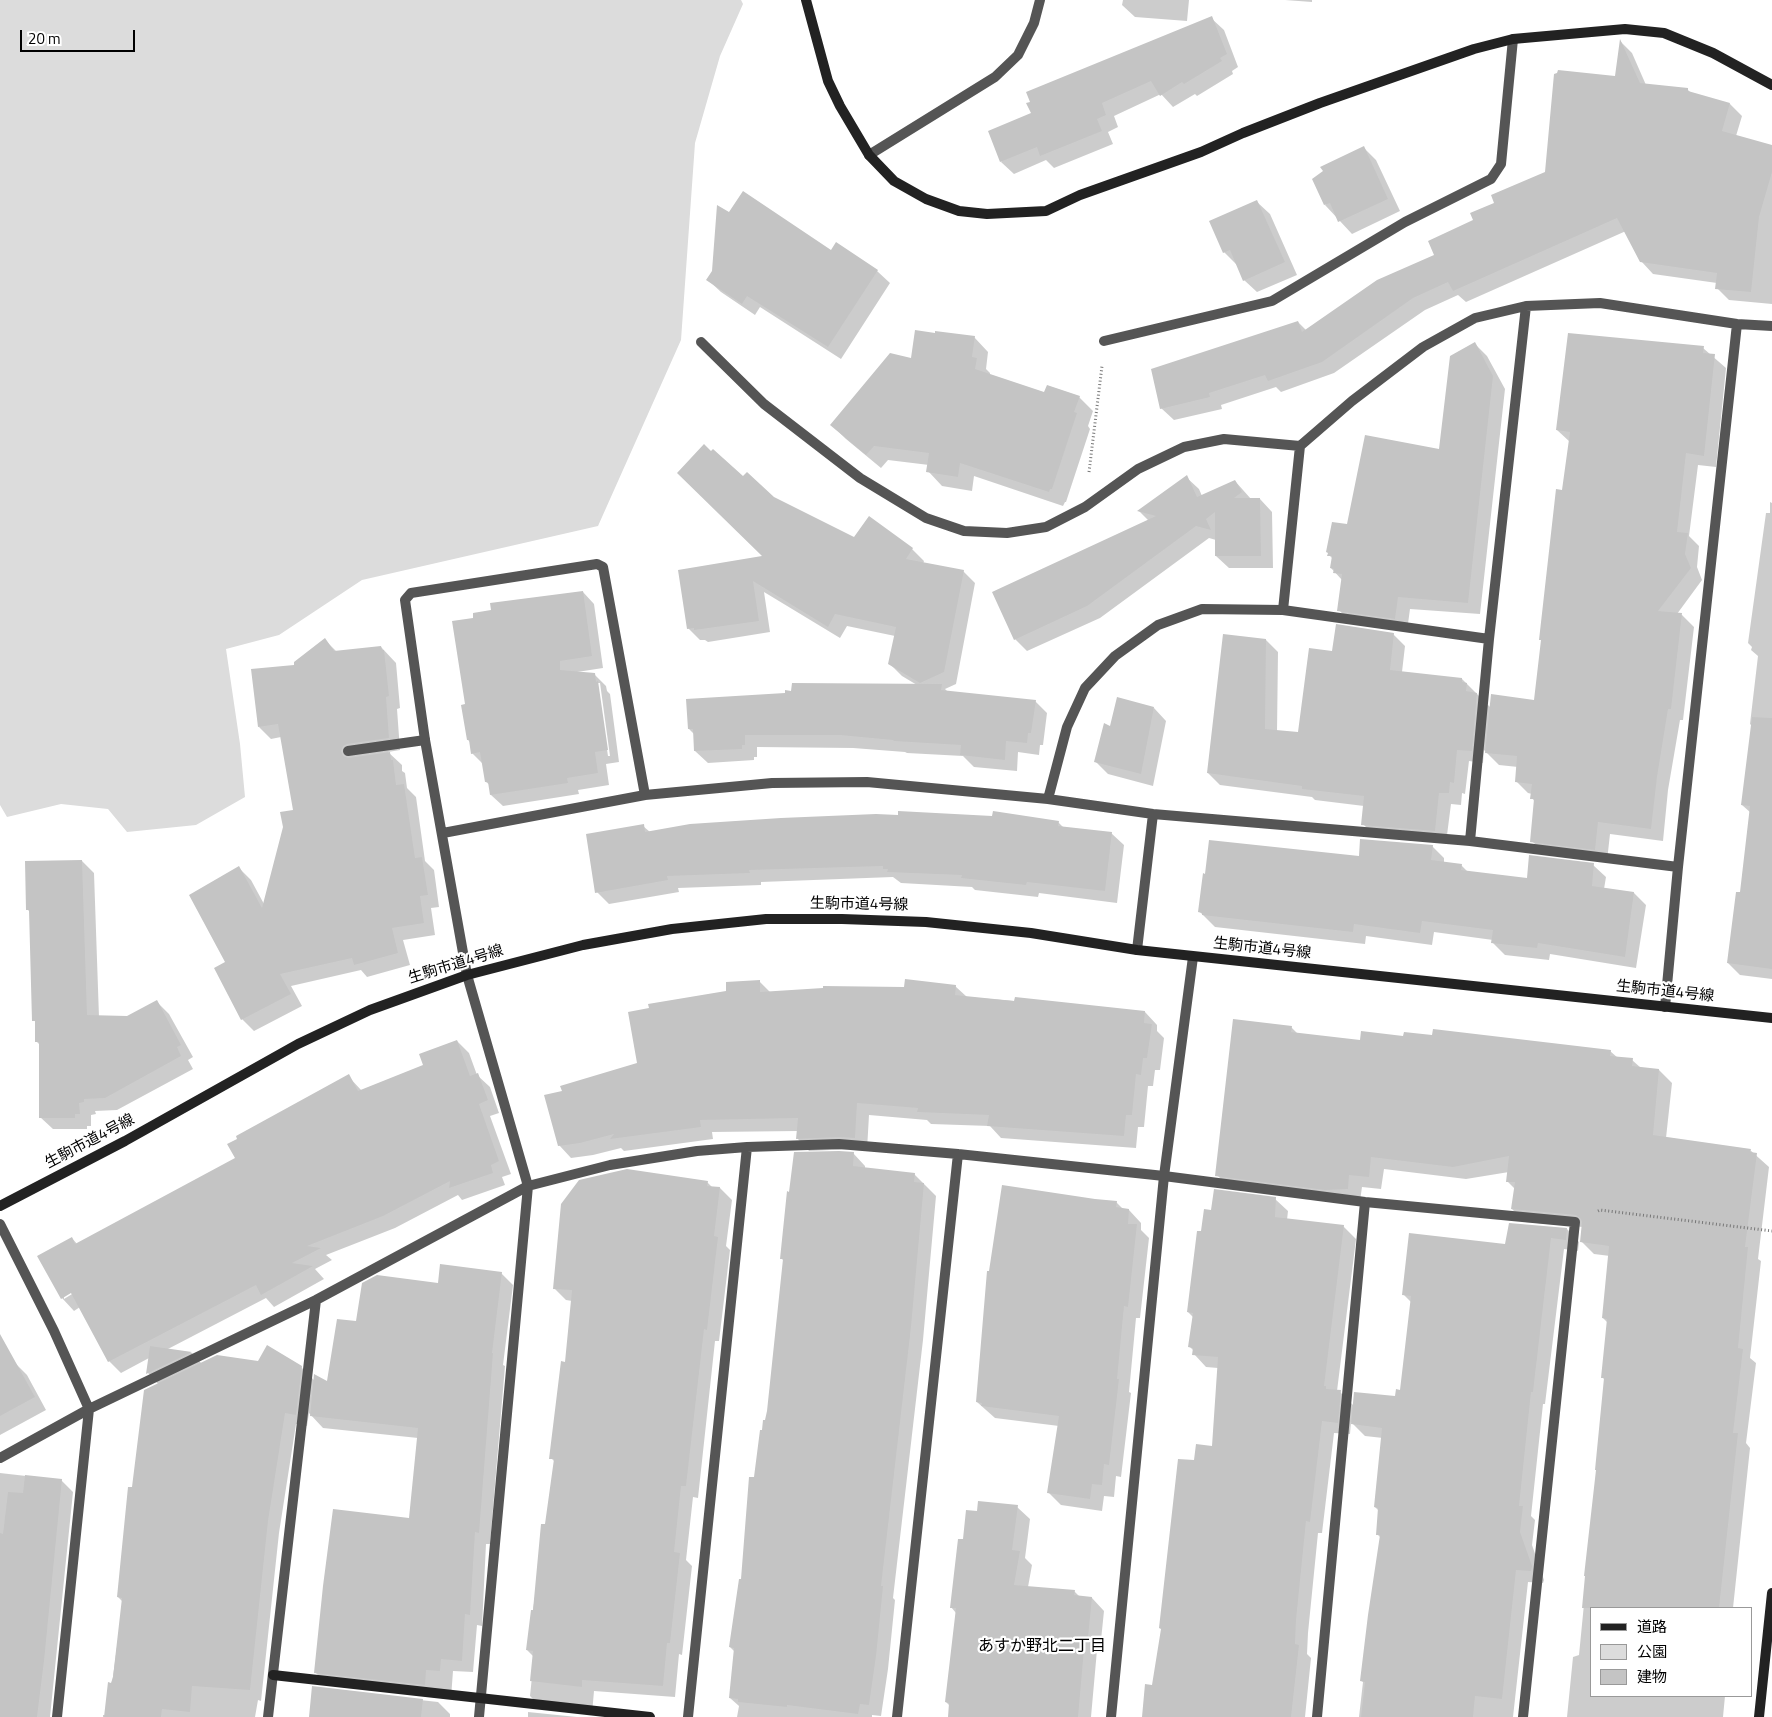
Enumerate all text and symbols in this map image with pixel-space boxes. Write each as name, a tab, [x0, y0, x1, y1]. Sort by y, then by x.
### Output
scale bar	[22, 20, 138, 52]
text: 20 m	[28, 27, 61, 50]
street label: 生駒市道4号線	[810, 895, 908, 915]
street label: 生駒市道4号線	[1212, 935, 1312, 963]
street label: 生駒市道4号線	[406, 942, 506, 988]
street label: 生駒市道4号線	[1615, 978, 1715, 1006]
street label: 生駒市道4号線	[42, 1111, 138, 1173]
legend	[1590, 1607, 1752, 1697]
text: 道路	[1637, 1615, 1667, 1638]
district label: あすか野北二丁目	[978, 1637, 1106, 1657]
text: 公園	[1637, 1640, 1667, 1663]
text: 建物	[1637, 1665, 1667, 1688]

